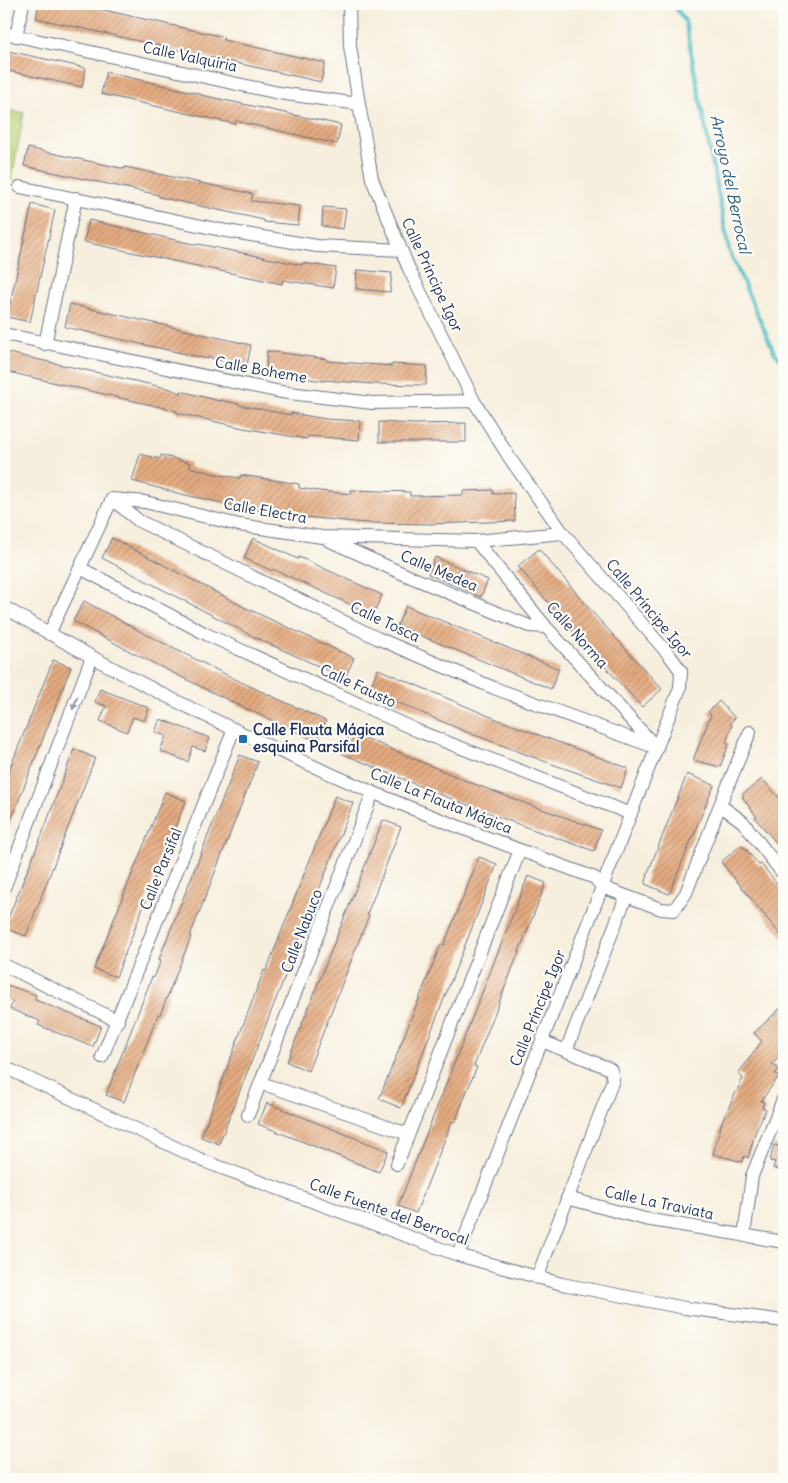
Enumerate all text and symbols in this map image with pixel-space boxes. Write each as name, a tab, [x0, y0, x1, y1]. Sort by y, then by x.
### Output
street label: Calle Valquiria	[141, 37, 239, 76]
water label: Arroyo del Berrocal	[707, 113, 756, 257]
street label: Calle Príncipe Igor	[398, 214, 467, 335]
street label: Calle Boheme	[214, 352, 308, 387]
street label: Calle Electra	[222, 494, 309, 527]
street label: Calle Medea	[398, 546, 481, 596]
street label: Calle Príncipe Igor	[602, 555, 697, 662]
street label: Calle Tosca	[347, 597, 424, 646]
street label: Calle Norma	[542, 597, 613, 672]
street label: Calle Fausto	[317, 660, 399, 711]
one-way arrow	[71, 695, 78, 710]
place label: Calle Flauta Mágica esquina Parsifal	[253, 720, 385, 757]
marker: Calle Flauta Mágica esquina Parsifal	[237, 733, 249, 745]
street label: Calle La Flauta Mágica	[367, 763, 515, 838]
street label: Calle Parsifal	[135, 825, 186, 913]
street label: Calle Nabuco	[277, 886, 326, 975]
street label: Calle Príncipe Igor	[505, 947, 570, 1069]
street label: Calle Fuente del Berrocal	[307, 1174, 471, 1249]
street label: Calle La Traviata	[603, 1182, 716, 1223]

